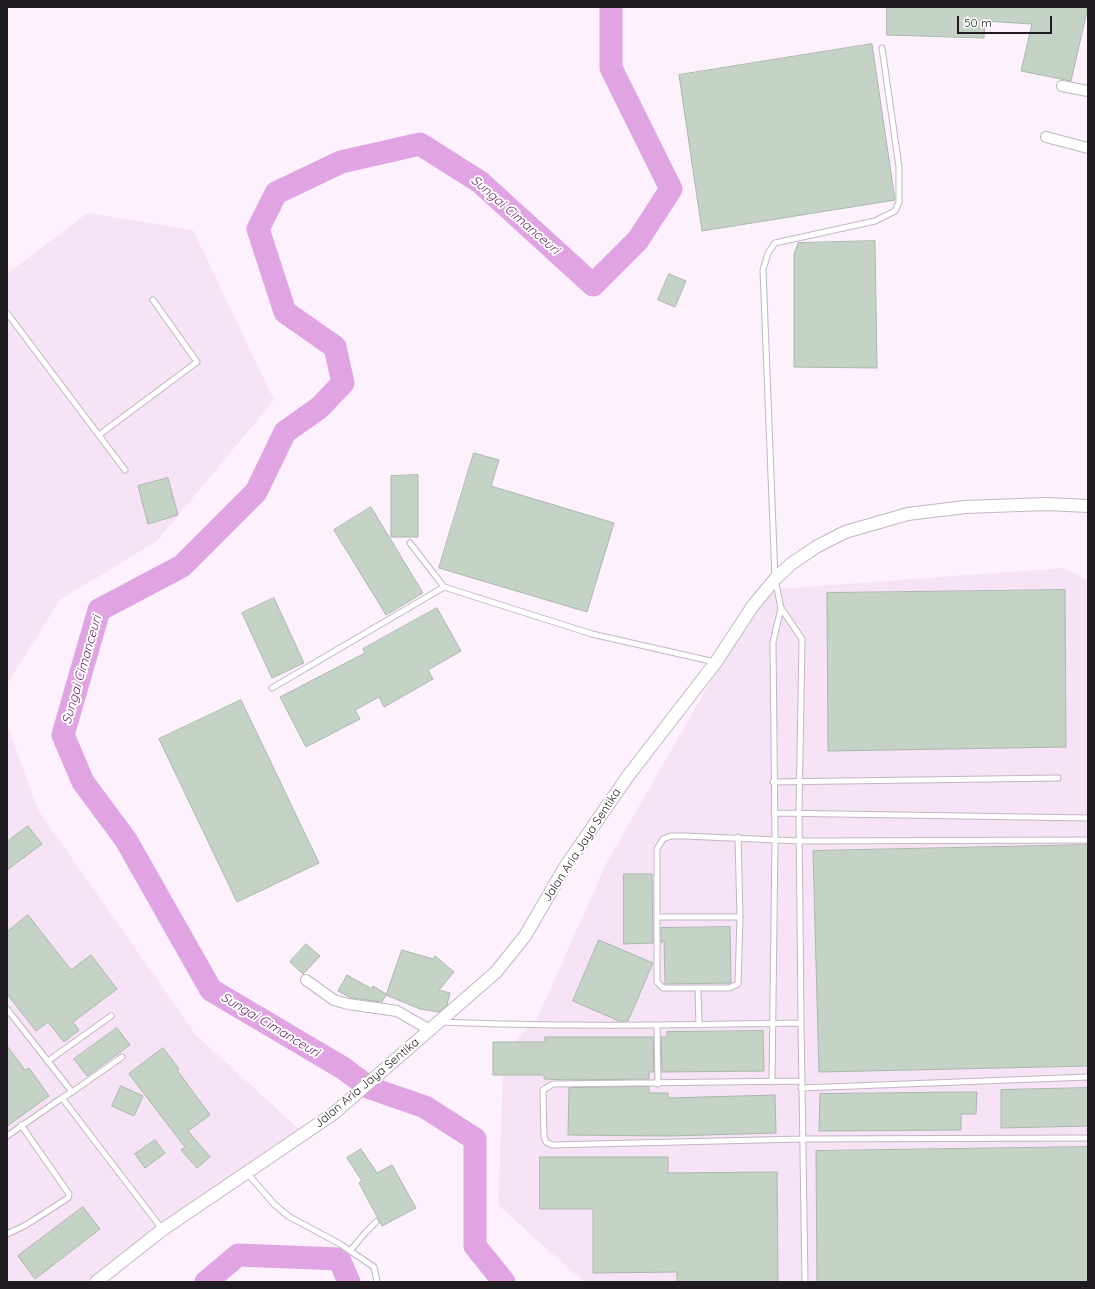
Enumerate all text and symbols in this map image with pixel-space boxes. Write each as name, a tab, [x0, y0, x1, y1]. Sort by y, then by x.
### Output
scale bar	[959, 8, 1054, 34]
text: 50 m	[964, 15, 992, 30]
water label: Sungai Cimanceuri	[468, 172, 562, 258]
water label: Sungai Cimanceuri	[59, 614, 105, 726]
street label: Jalan Aria Jaya Sentika	[540, 786, 624, 904]
water label: Sungai Cimanceuri	[218, 989, 322, 1061]
street label: Jalan Aria Jaya Sentika	[312, 1035, 422, 1131]

